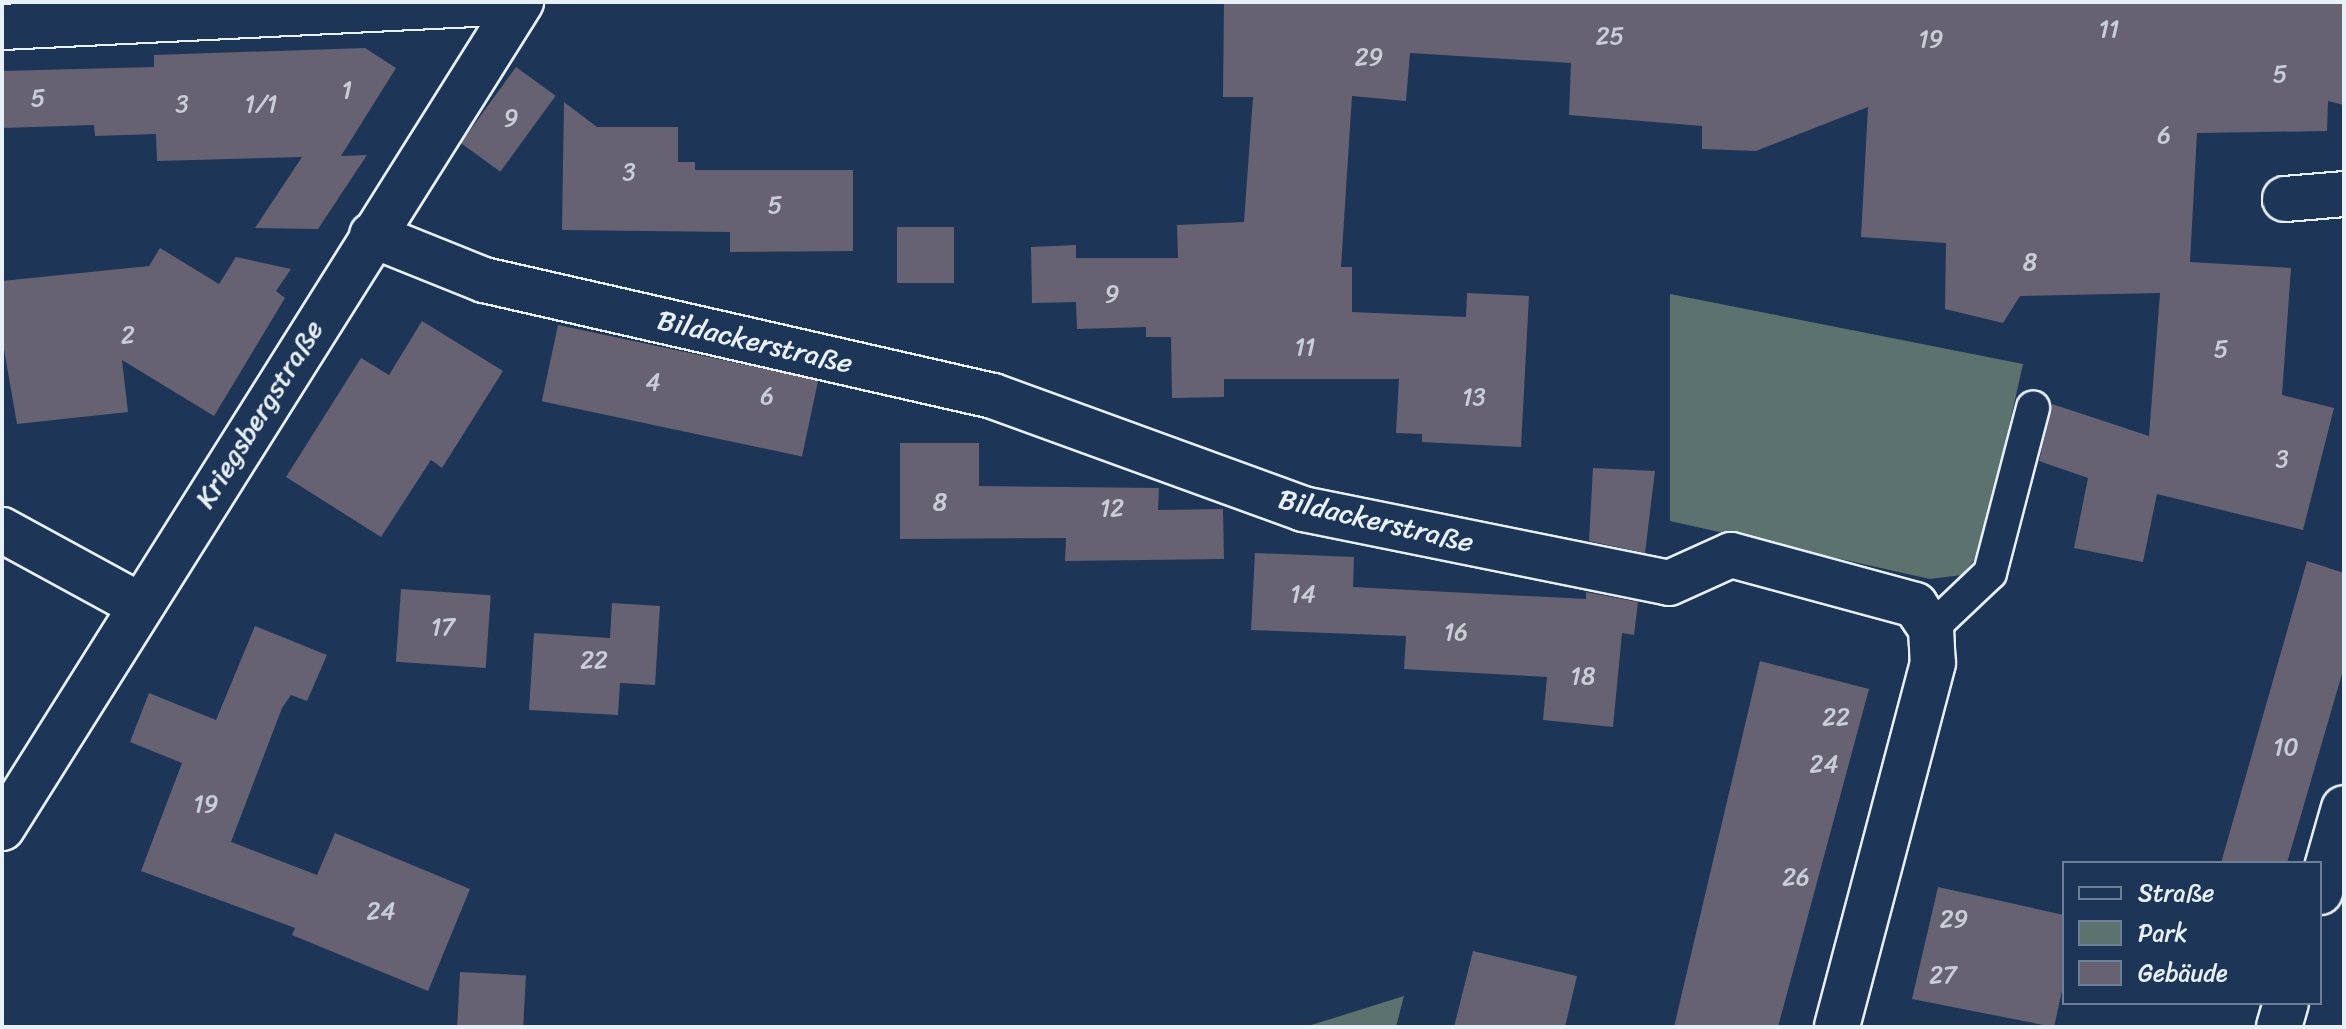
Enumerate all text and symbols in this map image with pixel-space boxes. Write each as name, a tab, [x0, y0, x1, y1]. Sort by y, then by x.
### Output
house number: 11	[2099, 16, 2119, 44]
house number: 25	[1596, 23, 1624, 51]
house number: 19	[1918, 26, 1944, 54]
house number: 29	[1355, 44, 1383, 72]
house number: 5	[2273, 61, 2287, 89]
house number: 1	[342, 77, 352, 105]
house number: 5	[31, 85, 45, 113]
house number: 3	[175, 91, 189, 119]
house number: 1/1	[245, 91, 277, 119]
house number: 9	[504, 105, 518, 133]
house number: 6	[2157, 122, 2171, 150]
house number: 3	[622, 159, 636, 187]
house number: 5	[768, 192, 782, 220]
house number: 8	[2023, 249, 2037, 277]
house number: 9	[1105, 281, 1119, 309]
street label: Bildackerstraße	[654, 303, 856, 381]
street label: Kriegsbergstraße	[188, 314, 330, 514]
house number: 2	[121, 322, 135, 350]
house number: 11	[1295, 334, 1315, 362]
house number: 5	[2214, 336, 2228, 364]
house number: 4	[646, 369, 660, 397]
house number: 6	[760, 383, 774, 411]
house number: 13	[1462, 384, 1486, 412]
house number: 3	[2275, 446, 2289, 474]
street label: Bildackerstraße	[1275, 482, 1477, 560]
house number: 8	[933, 489, 947, 517]
house number: 12	[1100, 495, 1124, 523]
house number: 14	[1290, 581, 1316, 609]
house number: 17	[431, 614, 455, 642]
house number: 16	[1444, 619, 1468, 647]
house number: 22	[580, 647, 608, 675]
house number: 18	[1571, 663, 1595, 691]
house number: 22	[1822, 704, 1850, 732]
house number: 10	[2273, 734, 2299, 762]
house number: 24	[1810, 751, 1838, 779]
house number: 19	[193, 791, 219, 819]
legend	[2062, 861, 2322, 1005]
house number: 26	[1782, 864, 1810, 892]
text: Straße	[2138, 872, 2214, 914]
house number: 24	[367, 898, 395, 926]
house number: 29	[1940, 906, 1968, 934]
text: Park	[2138, 912, 2187, 954]
text: Gebäude	[2138, 952, 2228, 994]
house number: 27	[1929, 962, 1957, 990]

